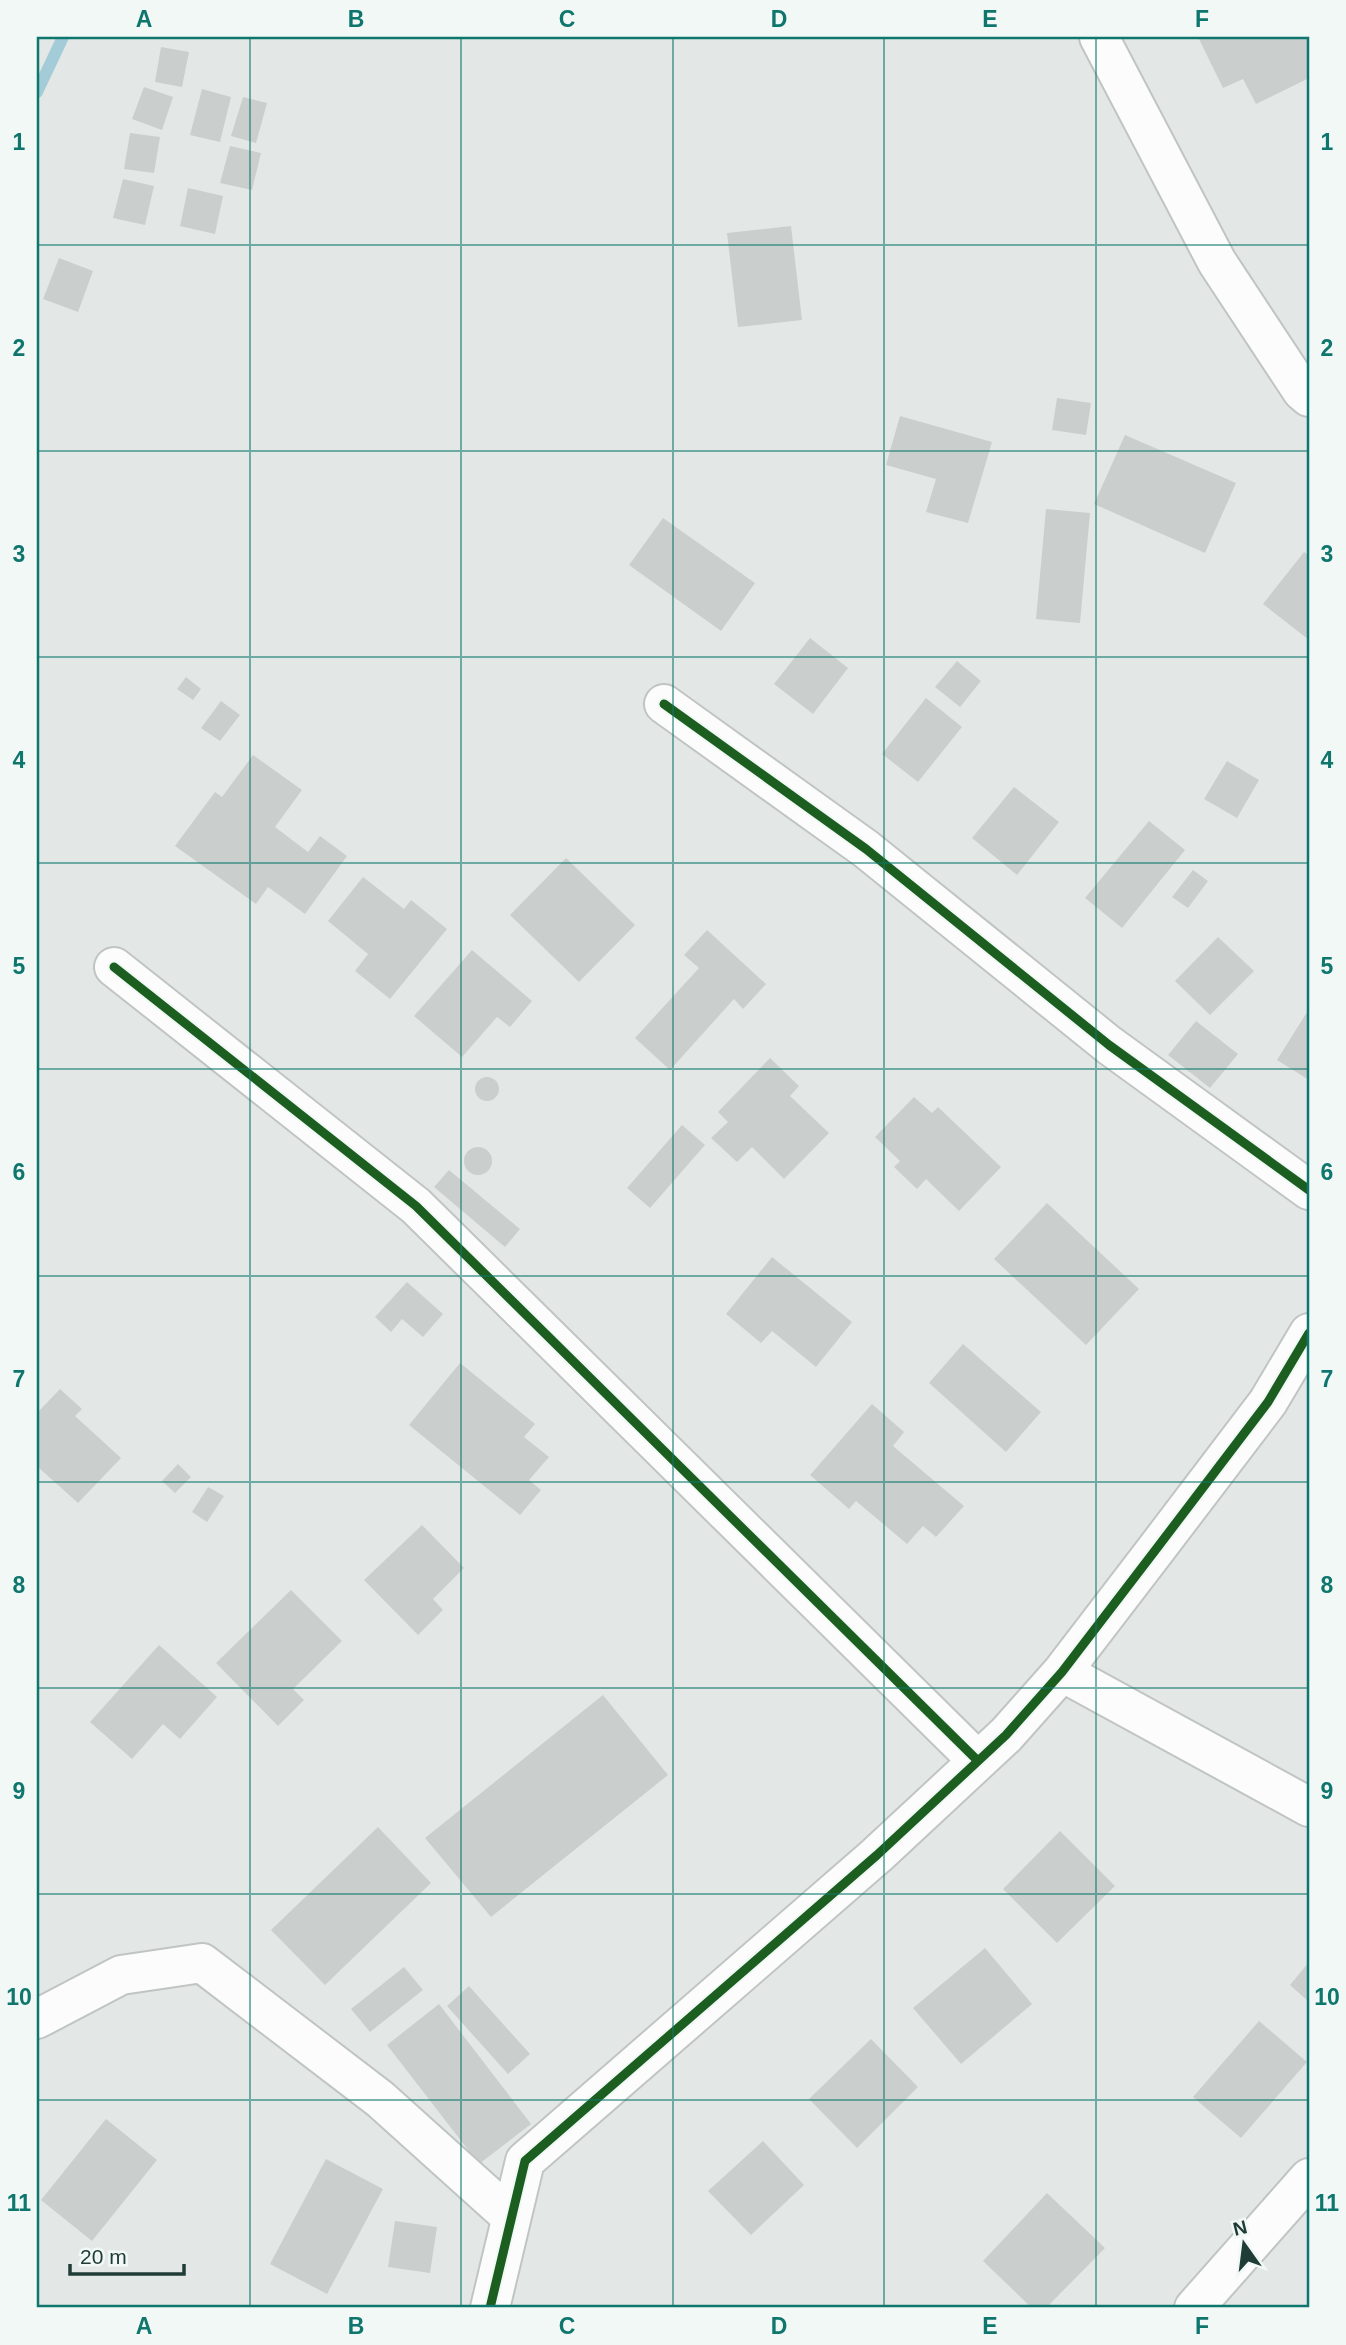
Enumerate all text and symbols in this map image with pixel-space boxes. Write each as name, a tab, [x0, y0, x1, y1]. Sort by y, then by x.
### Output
text: A	[136, 6, 152, 32]
text: B	[348, 6, 364, 32]
text: C	[559, 6, 575, 32]
text: D	[771, 6, 787, 32]
text: E	[982, 6, 998, 32]
text: F	[1195, 6, 1209, 32]
text: 1	[13, 129, 26, 155]
text: 1	[1321, 129, 1334, 155]
text: 2	[13, 335, 25, 361]
text: 2	[1321, 335, 1333, 361]
text: 3	[13, 541, 25, 567]
text: 3	[1321, 541, 1333, 567]
text: 4	[13, 747, 26, 773]
text: 4	[1321, 747, 1334, 773]
text: 5	[13, 953, 26, 979]
text: 5	[1321, 953, 1334, 979]
text: 6	[13, 1159, 25, 1185]
text: 6	[1321, 1159, 1333, 1185]
text: 7	[13, 1366, 25, 1392]
text: 7	[1321, 1366, 1333, 1392]
text: 8	[13, 1572, 26, 1598]
text: 8	[1321, 1572, 1334, 1598]
text: 9	[13, 1778, 25, 1804]
text: 9	[1321, 1778, 1333, 1804]
text: 10	[6, 1984, 32, 2010]
text: 10	[1314, 1984, 1340, 2010]
text: 11	[7, 2190, 31, 2216]
text: 11	[1315, 2190, 1339, 2216]
north arrow	[1210, 2208, 1280, 2278]
text: N	[1231, 2216, 1249, 2240]
scale bar	[70, 2233, 184, 2277]
text: 20 m	[80, 2245, 127, 2268]
text: A	[136, 2313, 152, 2339]
text: B	[348, 2313, 364, 2339]
text: C	[559, 2313, 575, 2339]
text: D	[771, 2313, 787, 2339]
text: E	[982, 2313, 998, 2339]
text: F	[1195, 2313, 1209, 2339]

